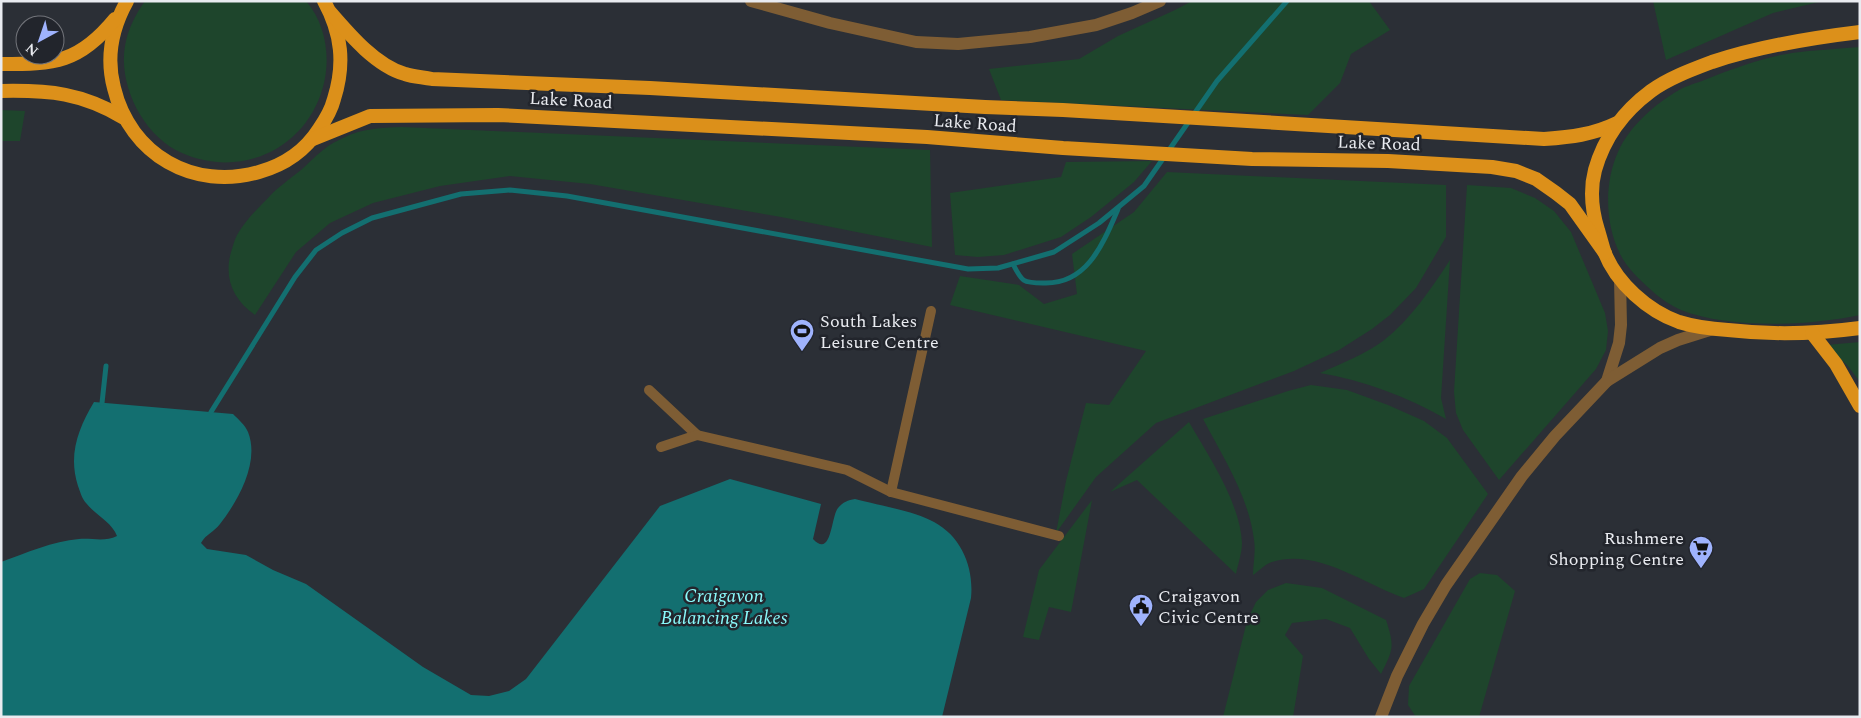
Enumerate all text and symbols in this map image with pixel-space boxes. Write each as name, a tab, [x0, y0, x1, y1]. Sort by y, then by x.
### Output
north arrow	[15, 15, 65, 65]
text: N	[21, 38, 43, 61]
street label: Lake Road	[529, 85, 613, 116]
street label: Lake Road	[932, 107, 1018, 140]
street label: Lake Road	[1337, 129, 1421, 158]
place label: South Lakes Leisure Centre	[820, 308, 939, 356]
sports icon: South Lakes Leisure Centre	[789, 318, 815, 352]
place label: Rushmere Shopping Centre	[1549, 525, 1684, 573]
supermarket icon: Rushmere Shopping Centre	[1688, 535, 1714, 569]
water label: Craigavon Balancing Lakes	[661, 582, 788, 633]
place label: Craigavon Civic Centre	[1158, 583, 1259, 631]
public building icon: Craigavon Civic Centre	[1128, 593, 1154, 627]

